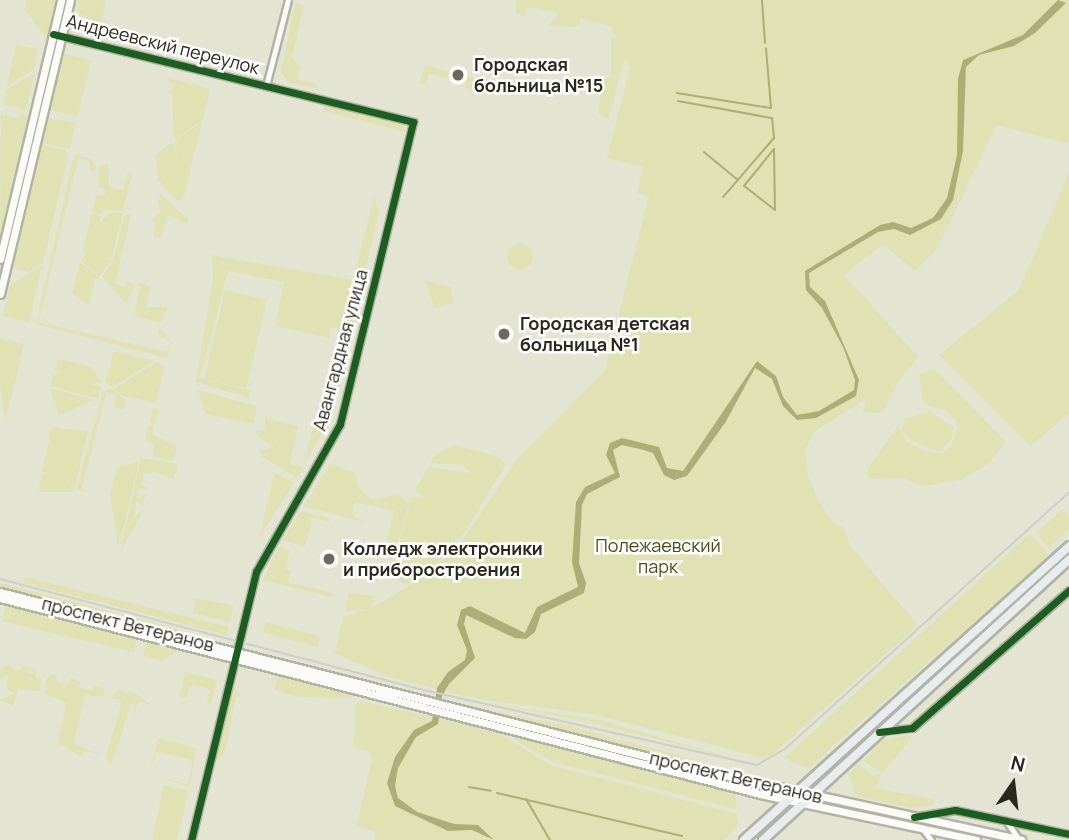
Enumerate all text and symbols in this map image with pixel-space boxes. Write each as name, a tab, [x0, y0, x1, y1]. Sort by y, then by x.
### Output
street label: Андреевский переулок	[64, 10, 262, 78]
place label: Городская больница №15	[474, 54, 603, 96]
marker: Городская больница №15	[448, 65, 468, 85]
street label: Авангардная улица	[308, 267, 372, 433]
place label: Городская детская больница №1	[520, 313, 690, 356]
marker: Городская детская больница №1	[494, 324, 514, 344]
park label: Полежаевский парк	[595, 535, 721, 578]
place label: Колледж электроники и приборостроения	[343, 538, 543, 580]
marker: Колледж электроники и приборостроения	[321, 551, 337, 567]
street label: проспект Ветеранов	[40, 592, 216, 656]
street label: проспект Ветеранов	[648, 747, 824, 807]
north arrow	[978, 749, 1048, 819]
text: N	[1008, 749, 1028, 778]

